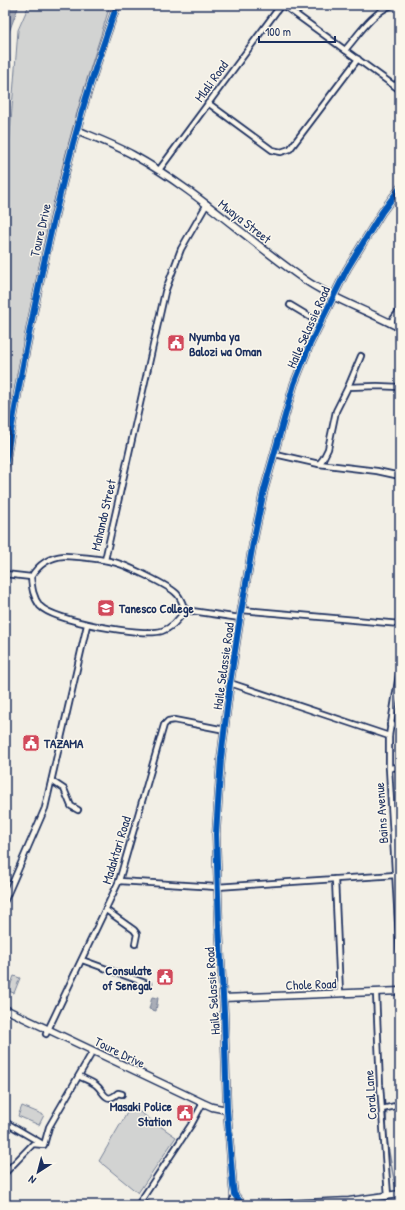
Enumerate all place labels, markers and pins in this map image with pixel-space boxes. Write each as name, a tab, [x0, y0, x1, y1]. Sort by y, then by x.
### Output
place label: Nyumba ya Balozi wa Oman	[189, 327, 262, 360]
public building icon: Nyumba ya Balozi wa Oman	[166, 333, 186, 353]
school or university icon: Tanesco College	[96, 598, 116, 618]
place label: Tanesco College	[118, 599, 194, 618]
public building icon: TAZAMA	[21, 733, 41, 753]
place label: TAZAMA	[43, 734, 84, 752]
place label: Consulate of Senegal	[103, 961, 153, 995]
public building icon: Consulate of Senegal	[155, 967, 175, 987]
place label: Masaki Police Station	[110, 1097, 173, 1130]
public building icon: Masaki Police Station	[175, 1103, 195, 1123]

